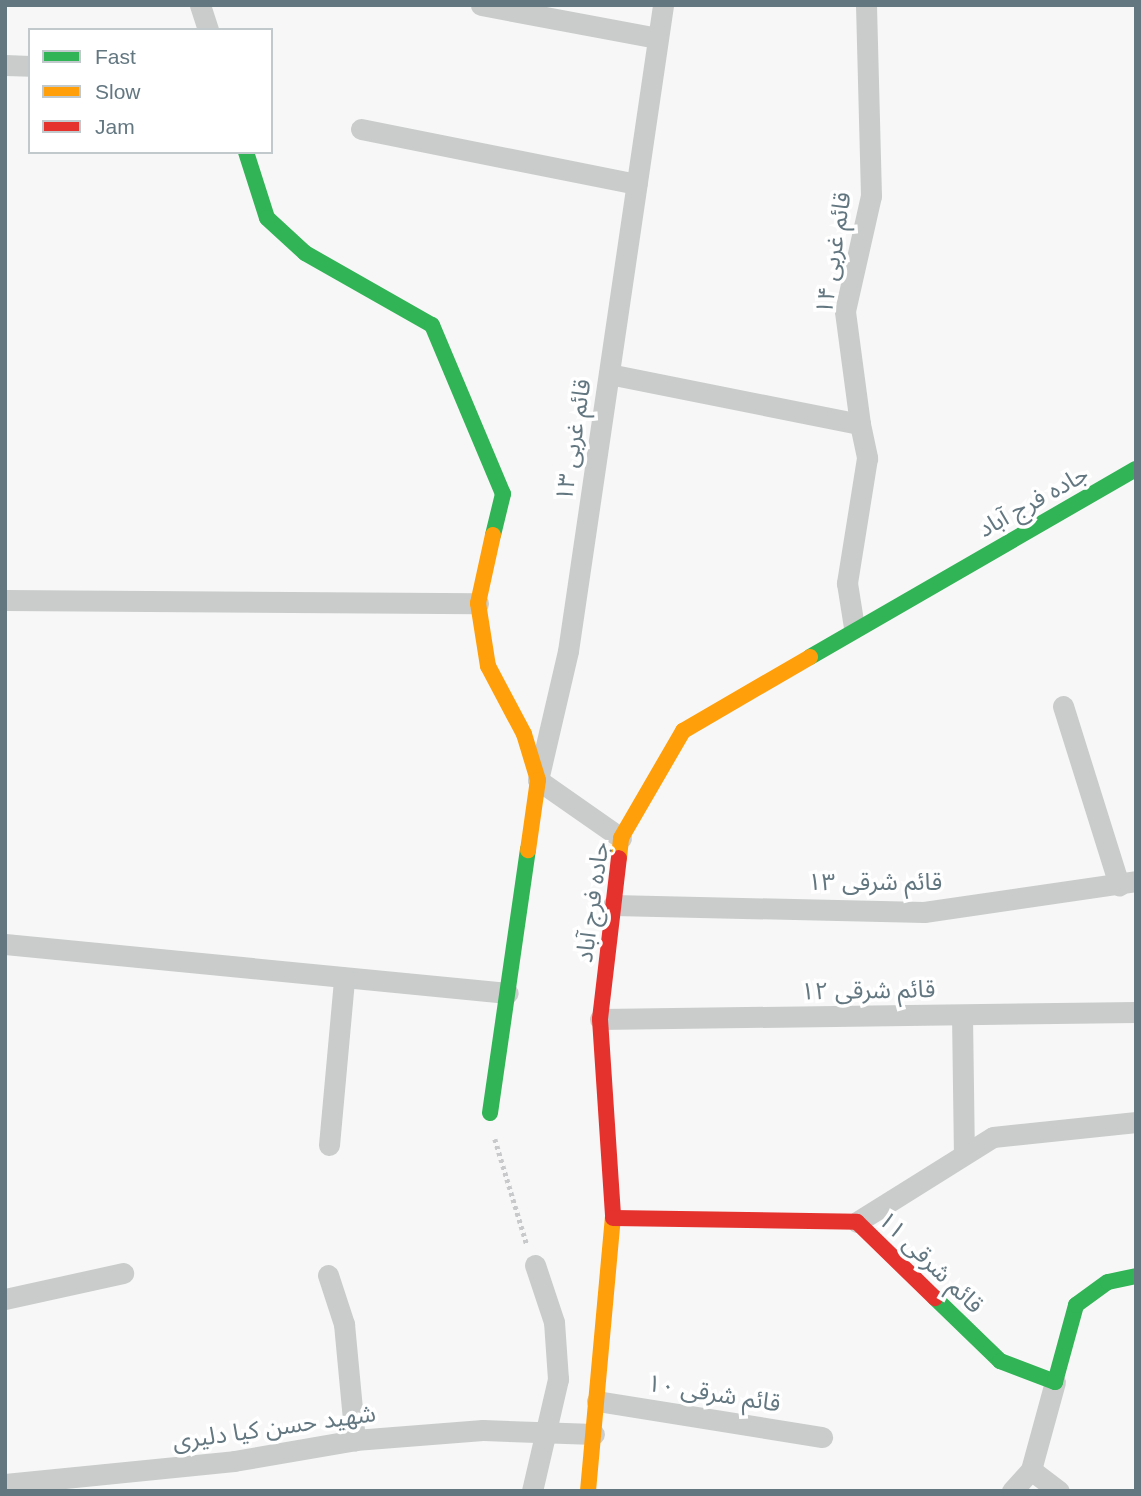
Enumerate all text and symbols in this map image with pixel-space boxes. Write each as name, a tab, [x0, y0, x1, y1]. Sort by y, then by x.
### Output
legend	[28, 28, 273, 154]
text: Fast	[95, 45, 136, 68]
text: Slow	[95, 80, 141, 103]
text: Jam	[95, 115, 135, 138]
street label: قائم غربی ۱۴	[809, 190, 857, 316]
street label: قائم غربی ۱۳	[549, 377, 597, 503]
street label: جاده فرج آباد	[973, 459, 1093, 543]
street label: جاده فرج آباد	[569, 840, 615, 964]
street label: قائم شرقی ۱۳	[808, 868, 942, 896]
street label: قائم شرقی ۱۲	[801, 974, 935, 1006]
street label: قائم شرقی ۱۱	[873, 1205, 989, 1319]
street label: قائم شرقی ۱۰	[645, 1368, 783, 1418]
street label: شهید حسن کیا دلیری	[171, 1398, 377, 1456]

